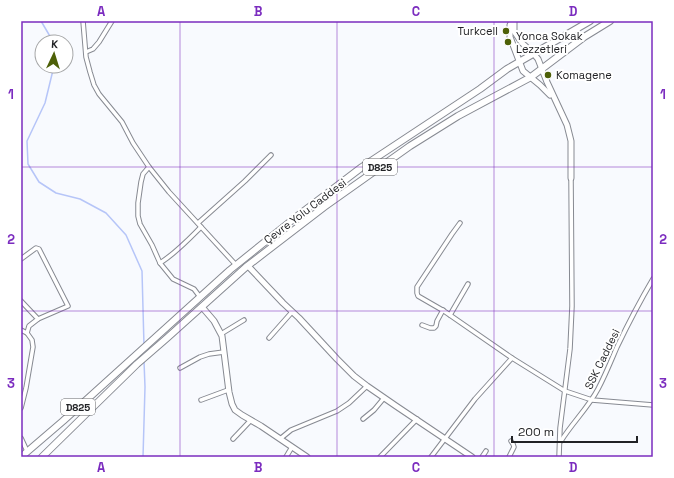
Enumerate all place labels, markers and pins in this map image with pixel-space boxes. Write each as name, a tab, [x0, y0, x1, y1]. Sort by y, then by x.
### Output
place label: Turkcell	[457, 24, 498, 38]
marker: Turkcell	[501, 26, 511, 36]
place label: Yonca Sokak Lezzetleri	[516, 29, 583, 56]
marker: Yonca Sokak Lezzetleri	[503, 37, 513, 47]
place label: Komagene	[556, 68, 612, 82]
marker: Komagene	[543, 70, 553, 80]

